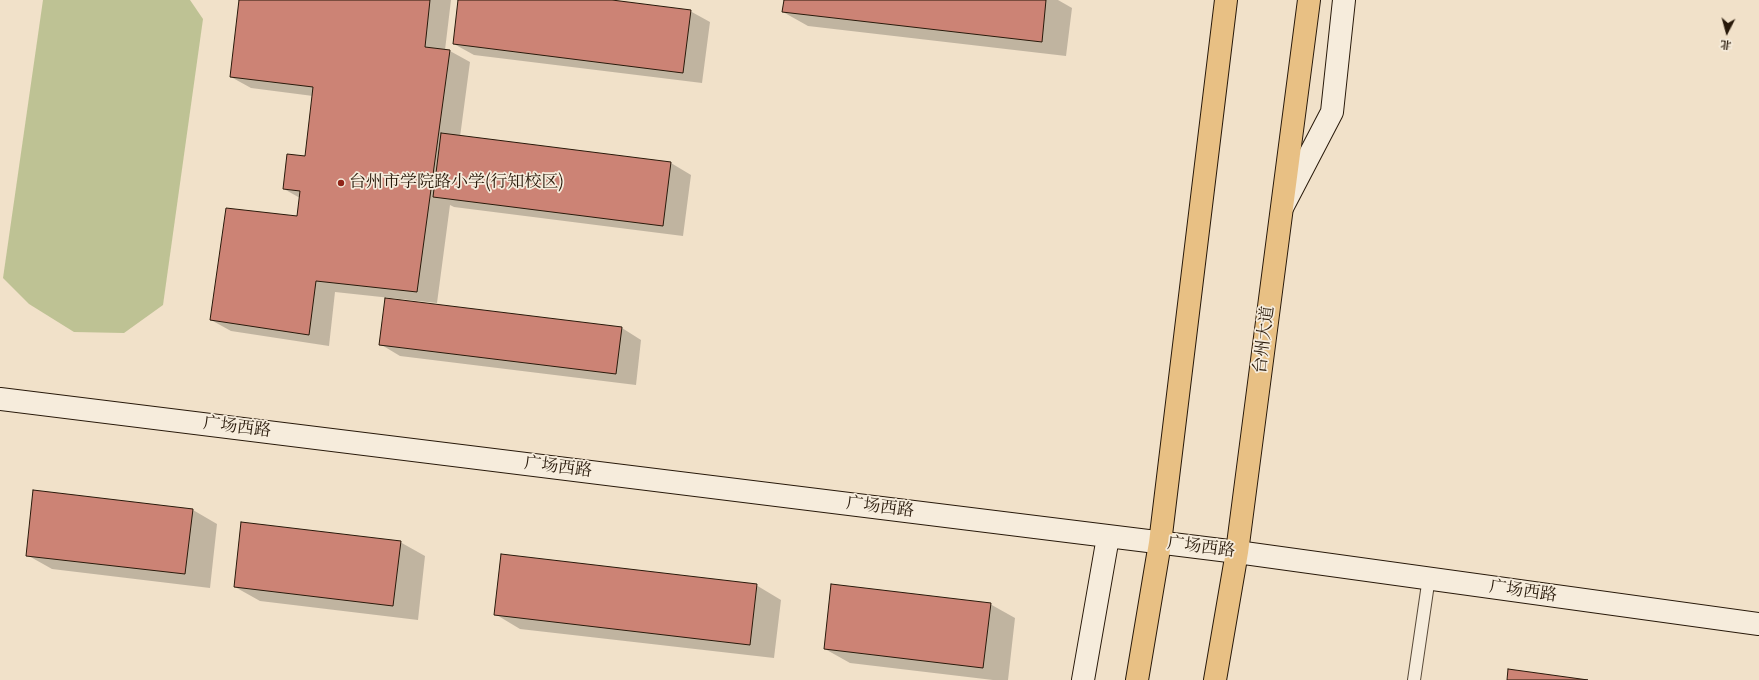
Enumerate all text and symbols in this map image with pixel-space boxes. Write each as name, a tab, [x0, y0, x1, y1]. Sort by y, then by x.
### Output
north arrow	[1707, 12, 1747, 52]
text: 北	[1719, 36, 1732, 52]
place label: 台州市学院路小学(行知校区)	[349, 173, 564, 193]
marker: 台州市学院路小学(行知校区)	[336, 178, 346, 188]
street label: 台州大道	[1251, 305, 1279, 375]
street label: 广场西路	[202, 414, 272, 442]
street label: 广场西路	[523, 454, 593, 482]
street label: 广场西路	[845, 494, 915, 522]
street label: 广场西路	[1166, 534, 1236, 562]
street label: 广场西路	[1488, 577, 1558, 607]

